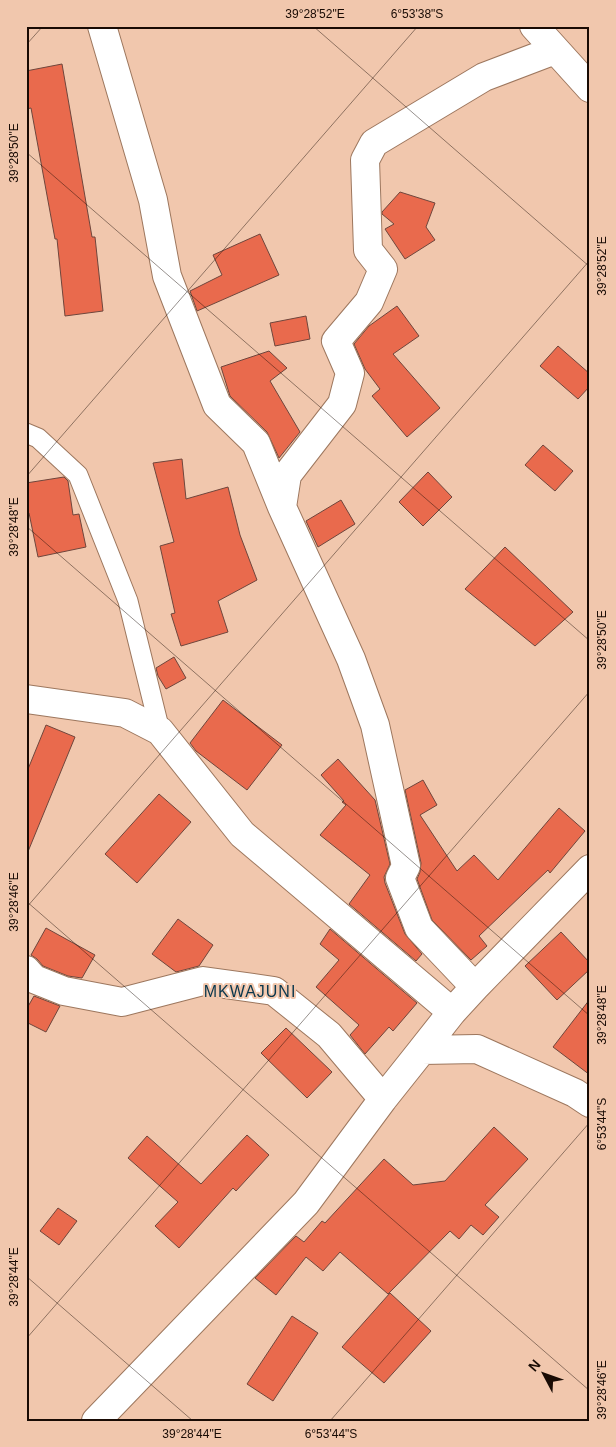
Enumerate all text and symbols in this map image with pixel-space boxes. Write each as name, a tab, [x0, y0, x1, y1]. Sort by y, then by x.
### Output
text: 39°28'52"E	[285, 7, 345, 21]
text: 6°53'38"S	[391, 7, 443, 21]
text: 39°28'50"E	[7, 123, 21, 183]
text: 39°28'52"E	[595, 236, 609, 296]
text: 39°28'48"E	[7, 497, 21, 557]
text: 39°28'50"E	[595, 610, 609, 670]
text: 39°28'46"E	[7, 872, 21, 932]
district label: MKWAJUNI	[204, 983, 296, 1000]
text: 39°28'48"E	[595, 985, 609, 1045]
text: 6°53'44"S	[595, 1098, 609, 1150]
text: 39°28'44"E	[7, 1247, 21, 1307]
north arrow	[518, 1350, 568, 1400]
text: N	[525, 1356, 544, 1375]
text: 39°28'46"E	[595, 1360, 609, 1420]
text: 39°28'44"E	[162, 1427, 222, 1441]
text: 6°53'44"S	[305, 1427, 357, 1441]

